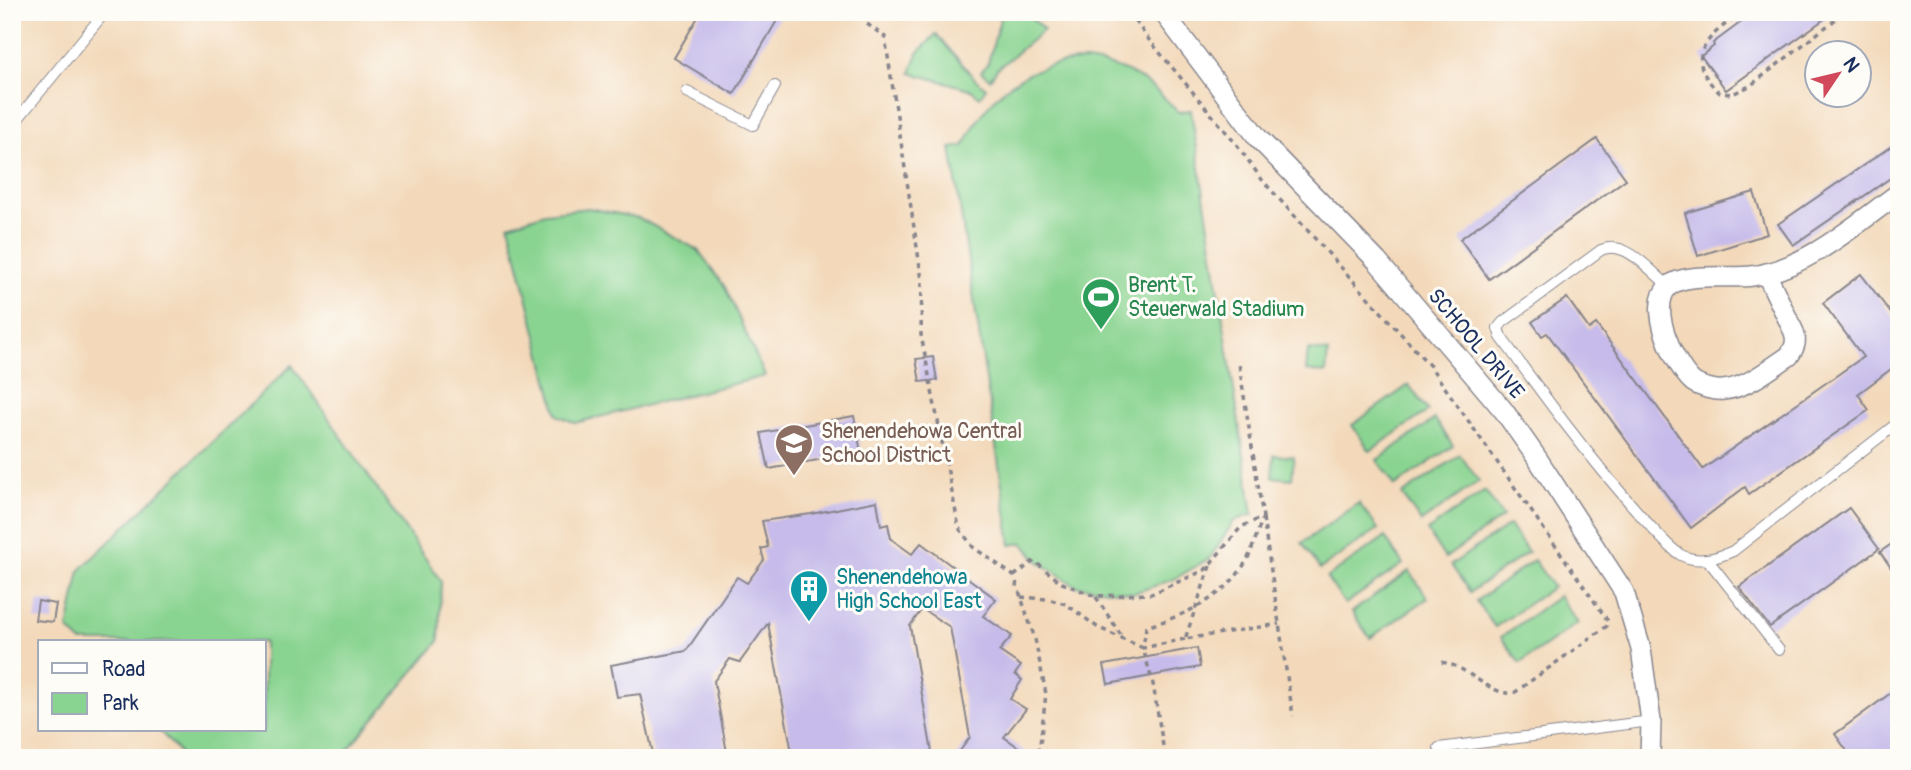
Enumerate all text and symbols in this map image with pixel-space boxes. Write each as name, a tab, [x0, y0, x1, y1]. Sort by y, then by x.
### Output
north arrow	[1802, 38, 1872, 108]
text: N	[1838, 53, 1865, 77]
place label: Brent T. Steuerwald Stadium	[1128, 272, 1304, 323]
sports icon: Brent T. Steuerwald Stadium	[1080, 276, 1122, 331]
street label: SCHOOL DRIVE	[1422, 283, 1530, 405]
place label: Shenendehowa Central School District	[821, 418, 1022, 469]
school or university icon: Shenendehowa Central School District	[773, 422, 815, 477]
place label: Shenendehowa High School East	[836, 564, 982, 615]
building icon: Shenendehowa High School East	[788, 568, 830, 623]
legend	[38, 640, 266, 732]
text: Road	[102, 656, 146, 683]
text: Park	[102, 690, 139, 717]

